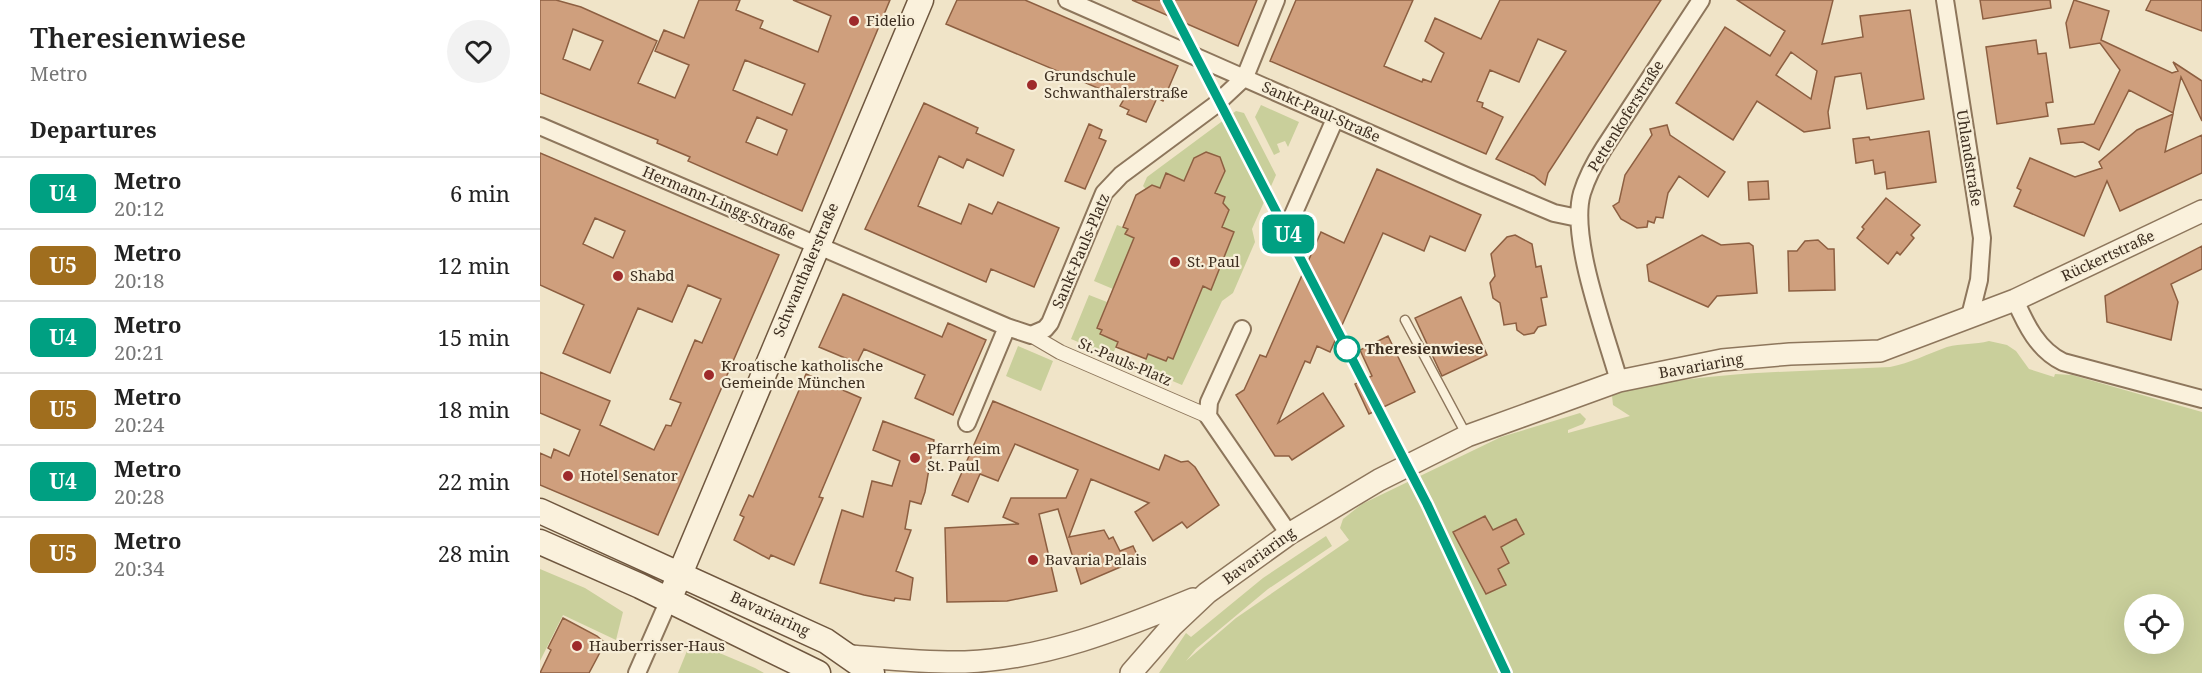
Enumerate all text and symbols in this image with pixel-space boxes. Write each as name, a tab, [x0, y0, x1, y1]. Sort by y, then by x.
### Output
place label: Fidelio	[866, 10, 915, 30]
marker: Fidelio	[847, 14, 861, 28]
text: Theresienwiese	[30, 18, 246, 56]
button: heart	[447, 20, 510, 83]
street label: Pettenkoferstraße	[1583, 56, 1668, 175]
text: Metro	[30, 60, 87, 87]
place label: Grundschule Schwanthalerstraße	[1044, 65, 1188, 102]
street label: Sankt-Paul-Straße	[1259, 76, 1384, 146]
marker: Grundschule Schwanthalerstraße	[1025, 78, 1039, 92]
street label: Uhlandstraße	[1953, 108, 1987, 207]
text: Departures	[30, 114, 157, 144]
street label: Hermann-Lingg-Straße	[640, 161, 799, 243]
text: Metro	[114, 165, 181, 195]
text: 6 min	[450, 178, 510, 208]
text: U4	[49, 179, 77, 207]
street label: Sankt-Pauls-Platz	[1047, 190, 1113, 311]
text: 20:12	[114, 195, 164, 222]
street label: Schwanthalerstraße	[768, 199, 842, 340]
line badge: U4	[1261, 214, 1315, 254]
text: U4	[1274, 220, 1302, 248]
street label: Rückertstraße	[2058, 225, 2157, 285]
text: Metro	[114, 237, 181, 267]
text: 12 min	[438, 250, 510, 280]
text: U5	[49, 251, 77, 279]
place label: St. Paul	[1187, 251, 1240, 271]
marker: St. Paul	[1168, 255, 1182, 269]
place label: Shabd	[630, 265, 675, 285]
text: 20:18	[114, 267, 164, 294]
marker: Shabd	[611, 269, 625, 283]
text: Metro	[114, 309, 181, 339]
text: 15 min	[438, 322, 510, 352]
text: U4	[49, 323, 77, 351]
street label: St.-Pauls-Platz	[1075, 332, 1175, 390]
marker: Theresienwiese	[1334, 336, 1360, 362]
place label: Theresienwiese	[1365, 338, 1483, 358]
text: 20:21	[114, 339, 164, 366]
street label: Bavariaring	[1657, 348, 1745, 382]
place label: Kroatische katholische Gemeinde München	[721, 355, 883, 392]
marker: Kroatische katholische Gemeinde München	[702, 368, 716, 382]
text: Metro	[114, 381, 181, 411]
text: 18 min	[438, 394, 510, 424]
text: U5	[49, 395, 77, 423]
text: 20:24	[114, 411, 164, 438]
place label: Pfarrheim St. Paul	[927, 438, 1001, 475]
marker: Pfarrheim St. Paul	[908, 451, 922, 465]
text: Metro	[114, 453, 181, 483]
place label: Hotel Senator	[580, 465, 678, 485]
text: 22 min	[438, 466, 510, 496]
text: U4	[49, 467, 77, 495]
marker: Hotel Senator	[561, 469, 575, 483]
text: 20:28	[114, 483, 164, 510]
street label: Bavariaring	[1218, 522, 1299, 588]
text: Metro	[114, 525, 181, 555]
text: 28 min	[438, 538, 510, 568]
text: U5	[49, 539, 77, 567]
place label: Bavaria Palais	[1045, 549, 1147, 569]
marker: Bavaria Palais	[1026, 553, 1040, 567]
text: 20:34	[114, 555, 164, 582]
street label: Bavariaring	[728, 586, 813, 640]
map controls	[2124, 594, 2184, 654]
button: locate	[2124, 594, 2184, 654]
place label: Hauberrisser-Haus	[589, 635, 725, 655]
marker: Hauberrisser-Haus	[570, 639, 584, 653]

